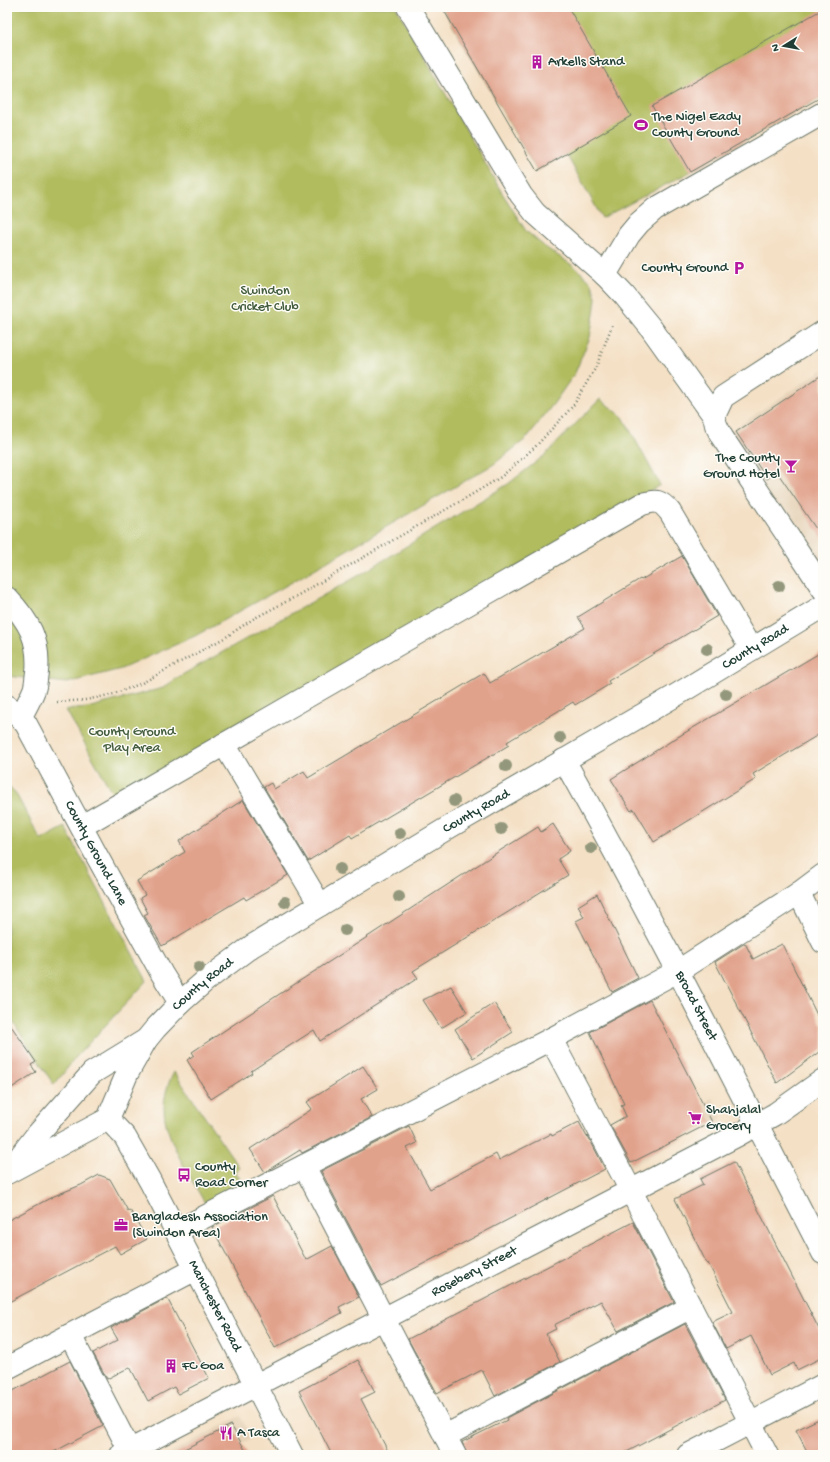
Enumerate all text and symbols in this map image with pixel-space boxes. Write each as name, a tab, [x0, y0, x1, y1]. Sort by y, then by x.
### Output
north arrow	[764, 26, 804, 66]
text: N	[770, 43, 783, 52]
building icon: Arkells Stand	[529, 54, 545, 70]
place label: Arkells Stand	[548, 54, 626, 71]
place label: The Nigel Eady County Ground	[651, 109, 741, 142]
sports icon: The Nigel Eady County Ground	[633, 117, 649, 133]
place label: County Ground	[642, 260, 730, 277]
parking icon: County Ground	[731, 260, 747, 276]
park label: Swindon Cricket Club	[231, 283, 299, 316]
place label: The County Ground Hotel	[703, 450, 780, 483]
bar icon: The County Ground Hotel	[783, 458, 799, 474]
street label: County Road	[719, 619, 793, 674]
park label: County Ground Play Area	[89, 724, 177, 757]
street label: County Road	[440, 784, 514, 838]
street label: County Ground Lane	[60, 798, 131, 909]
street label: County Road	[168, 953, 238, 1015]
street label: Broad Street	[670, 967, 722, 1045]
place label: Shahjalal Grocery	[706, 1102, 761, 1135]
supermarket icon: Shahjalal Grocery	[687, 1110, 703, 1126]
place label: County Road Corner	[195, 1159, 269, 1192]
bus stop icon: County Road Corner	[176, 1167, 192, 1183]
place label: Bangladesh Association (Swindon Area)	[131, 1209, 268, 1242]
office icon: Bangladesh Association (Swindon Area)	[113, 1217, 129, 1233]
street label: Rosebery Street	[429, 1242, 521, 1301]
street label: Manchester Road	[184, 1257, 246, 1356]
building icon: FC Goa	[163, 1358, 179, 1374]
place label: FC Goa	[181, 1358, 225, 1375]
restaurant icon: A Tasca	[218, 1425, 234, 1441]
place label: A Tasca	[237, 1425, 281, 1442]

